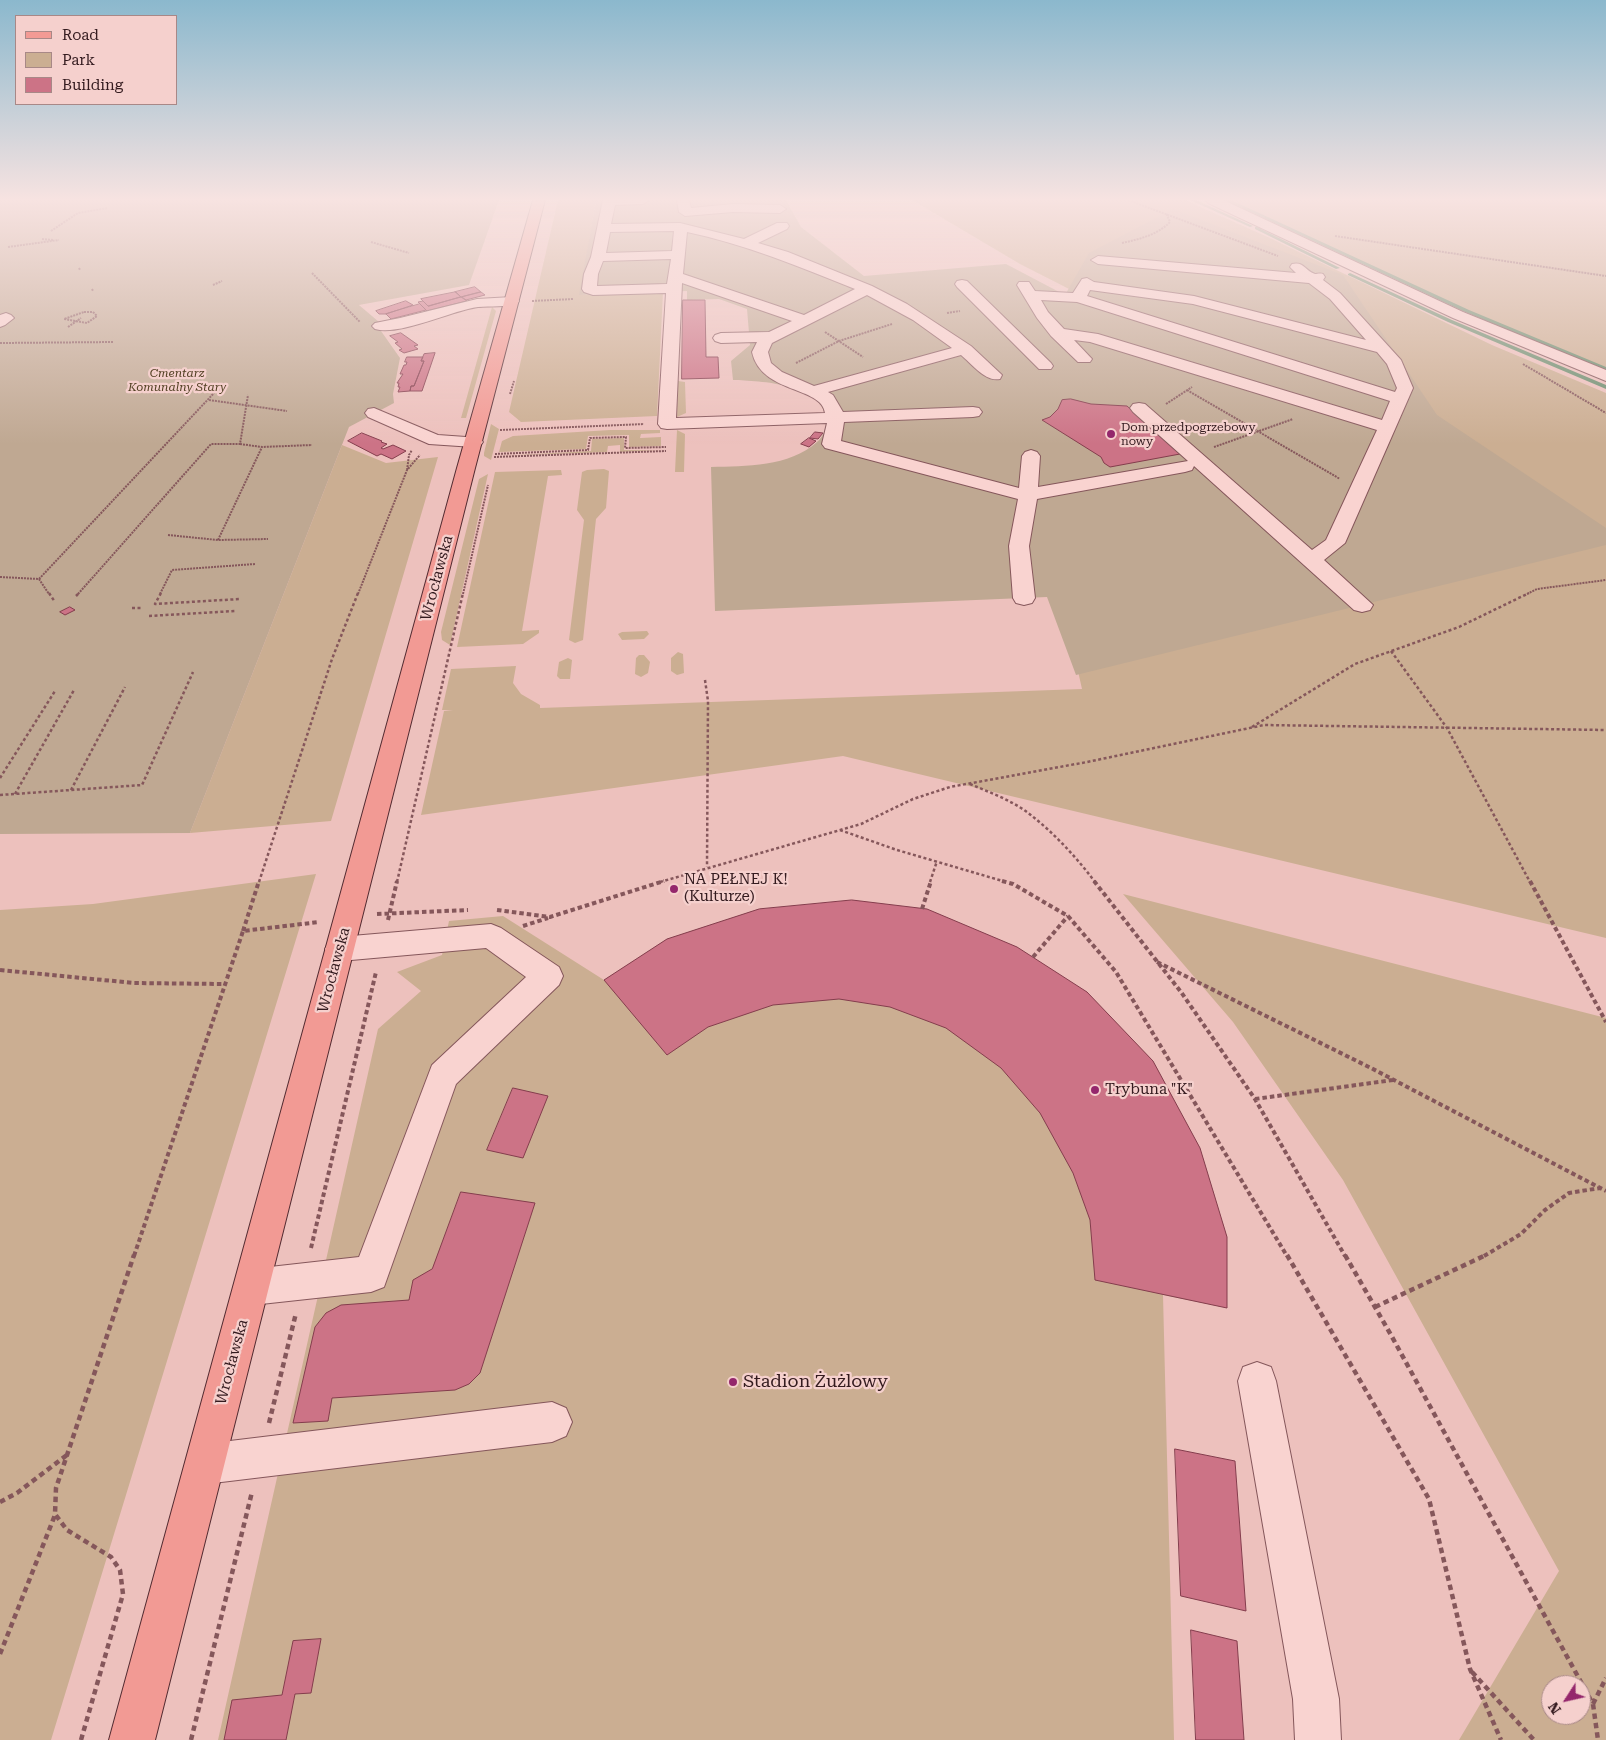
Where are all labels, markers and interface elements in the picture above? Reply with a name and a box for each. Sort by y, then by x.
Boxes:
legend [15,15,178,105]
text: Road [62,26,99,44]
text: Park [62,51,95,69]
text: Building [62,76,123,94]
park label: Cmentarz Komunalny Stary [128,366,226,394]
place label: Dom przedpogrzebowy nowy [1121,420,1256,448]
marker: Dom przedpogrzebowy nowy [1105,428,1117,440]
street label: Wrocławska [417,533,457,623]
place label: NA PEŁNEJ K! (Kulturze) [684,871,788,906]
marker: NA PEŁNEJ K! (Kulturze) [668,883,680,895]
street label: Wrocławska [314,925,354,1015]
place label: Trybuna "K" [1105,1081,1193,1099]
marker: Trybuna "K" [1089,1084,1101,1096]
street label: Wrocławska [212,1317,252,1407]
place label: Stadion Żużlowy [743,1371,888,1393]
marker: Stadion Żużlowy [727,1376,739,1388]
north arrow [1541,1675,1591,1725]
text: N [1545,1699,1564,1717]

